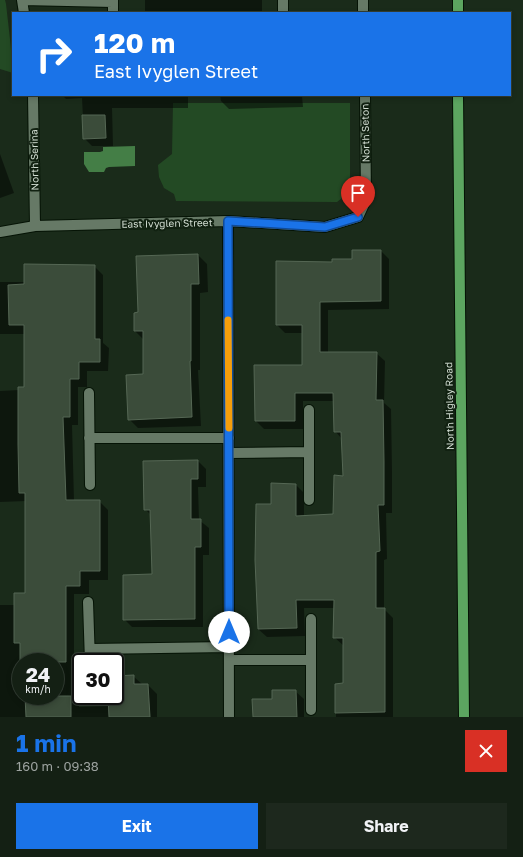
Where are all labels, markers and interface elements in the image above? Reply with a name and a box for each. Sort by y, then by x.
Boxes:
text: 120 m [94,26,175,59]
icon: right [28,28,80,80]
text: East Ivyglen Street [94,60,258,82]
street label: North Seton [358,104,372,162]
street label: North Serina [27,129,41,191]
pin [341,176,375,217]
icon: arrive [347,182,369,204]
street label: East Ivyglen Street [121,216,213,230]
street label: North Higley Road [442,362,456,450]
position arrow [208,611,250,653]
speed limit sign: 30 [72,653,124,705]
text: 24 [26,662,50,686]
text: km/h [25,683,51,695]
text: 1 min [16,728,76,757]
button: close [465,730,507,772]
text: 160 m · 09:38 [16,758,99,774]
button: Exit [16,803,258,849]
button: Share [266,803,507,849]

